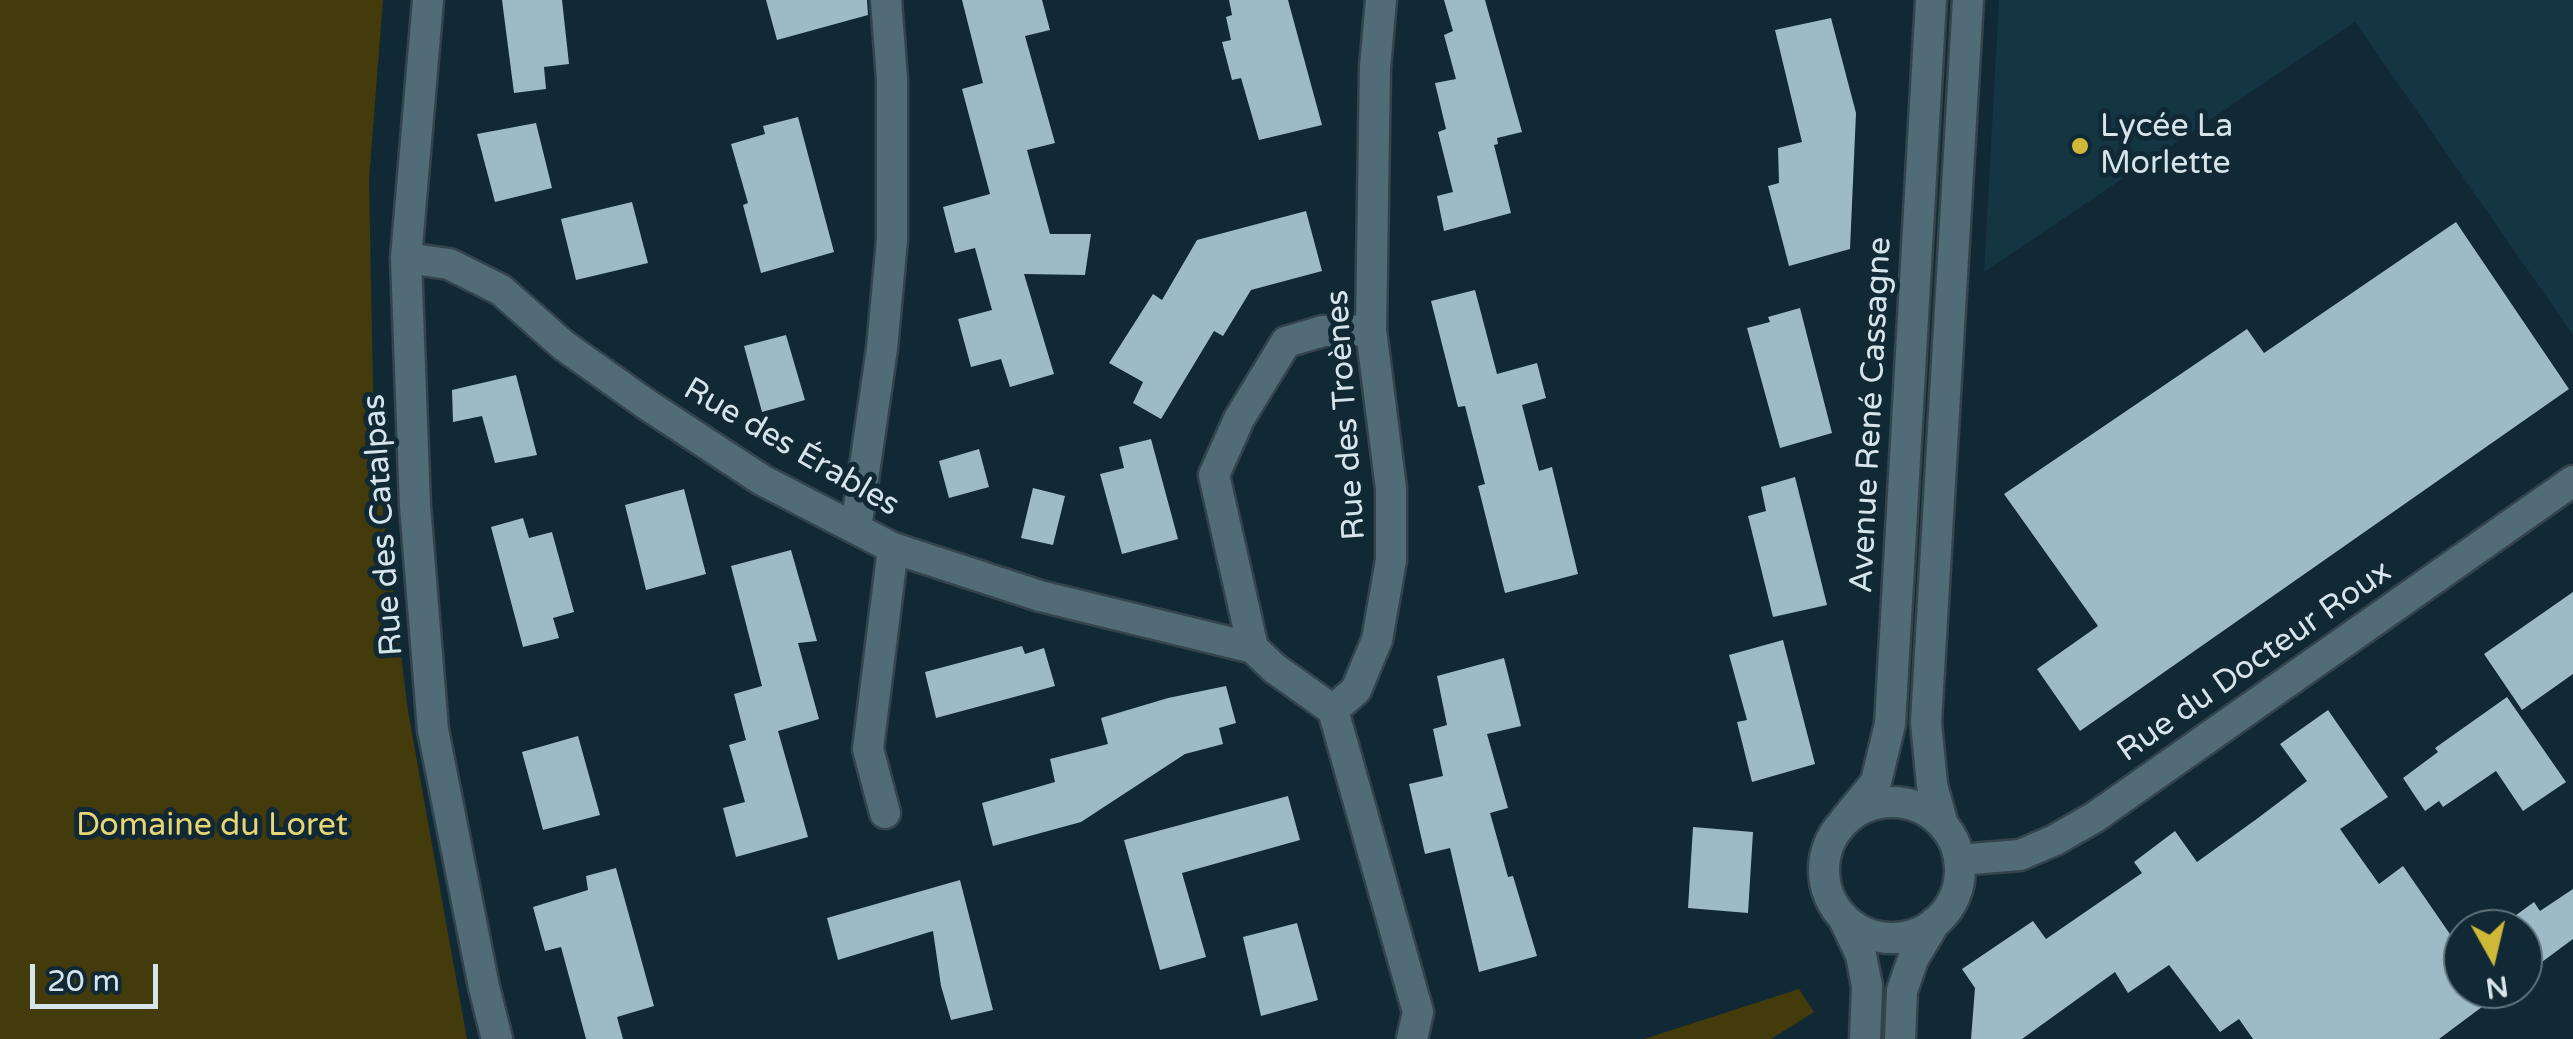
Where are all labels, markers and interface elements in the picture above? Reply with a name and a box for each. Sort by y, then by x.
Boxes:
place label: Lycée La Morlette [2100,109,2233,184]
marker: Lycée La Morlette [2069,135,2091,157]
street label: Avenue René Cassagne [1844,236,1900,594]
street label: Rue des Troènes [1319,289,1375,541]
street label: Rue des Érables [676,371,906,525]
street label: Rue des Catalpas [356,393,412,657]
street label: Rue du Docteur Roux [2111,553,2399,771]
park label: Domaine du Loret [76,808,348,846]
north arrow [2443,909,2543,1009]
scale bar [35,944,162,1006]
text: 20 m [47,963,120,1000]
text: N [2483,968,2510,1005]

